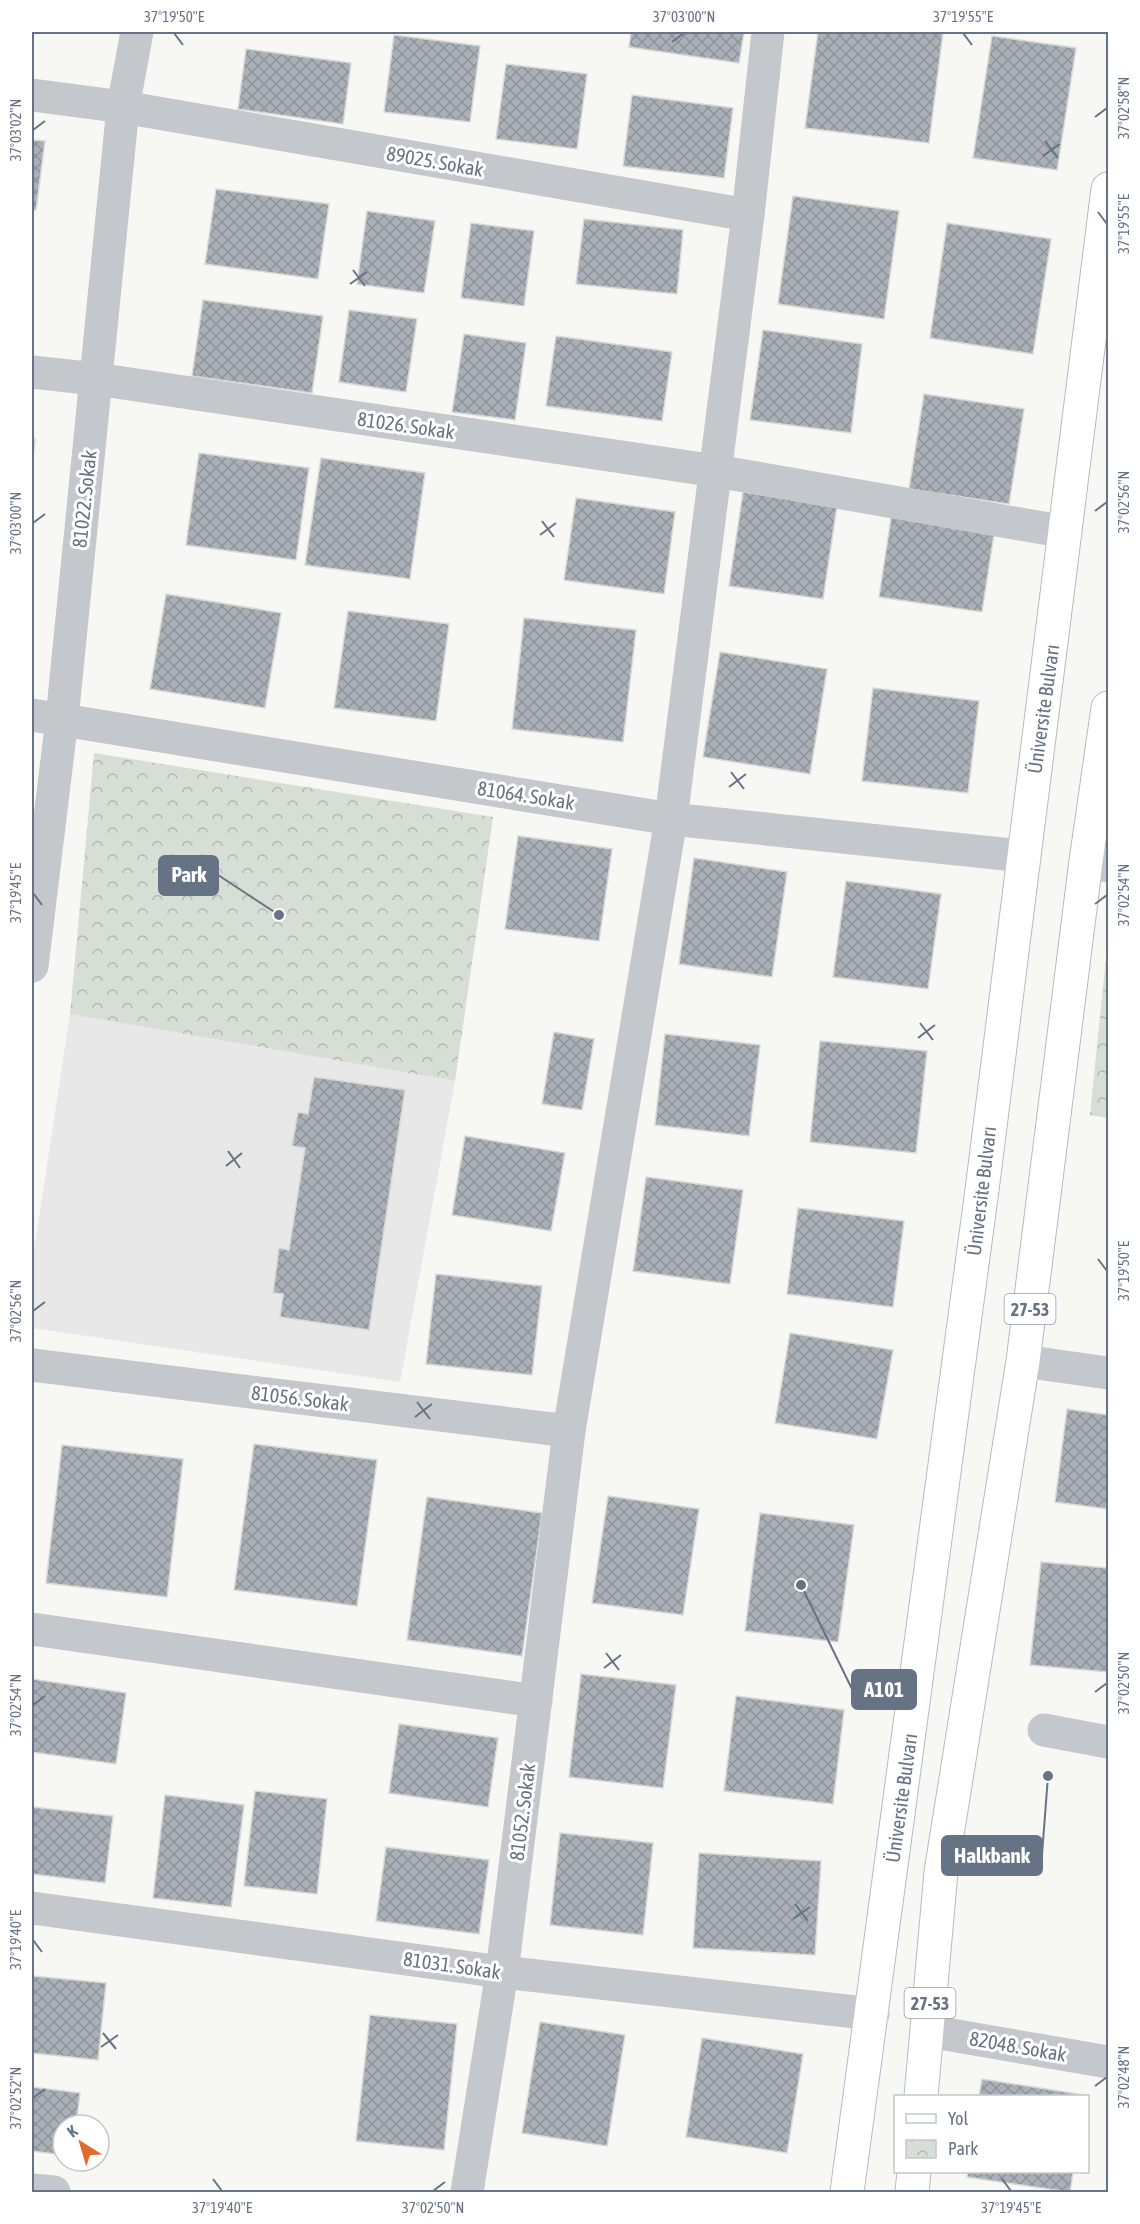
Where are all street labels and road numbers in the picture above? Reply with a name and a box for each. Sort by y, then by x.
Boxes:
street label: 89025. Sokak [385,141,485,181]
street label: 81026. Sokak [356,407,456,443]
street label: 81022. Sokak [67,449,101,549]
street label: Üniversite Bulvarı [1023,643,1063,775]
street label: 81064. Sokak [476,776,576,814]
street label: Üniversite Bulvarı [962,1125,1000,1257]
road number: 27-53 [1004,1294,1056,1324]
street label: 81056. Sokak [250,1381,350,1415]
street label: Üniversite Bulvarı [881,1732,921,1864]
street label: 81052. Sokak [505,1762,539,1862]
street label: 81031. Sokak [402,1947,502,1983]
road number: 27-53 [904,1988,956,2018]
street label: 82048. Sokak [968,2026,1068,2066]

